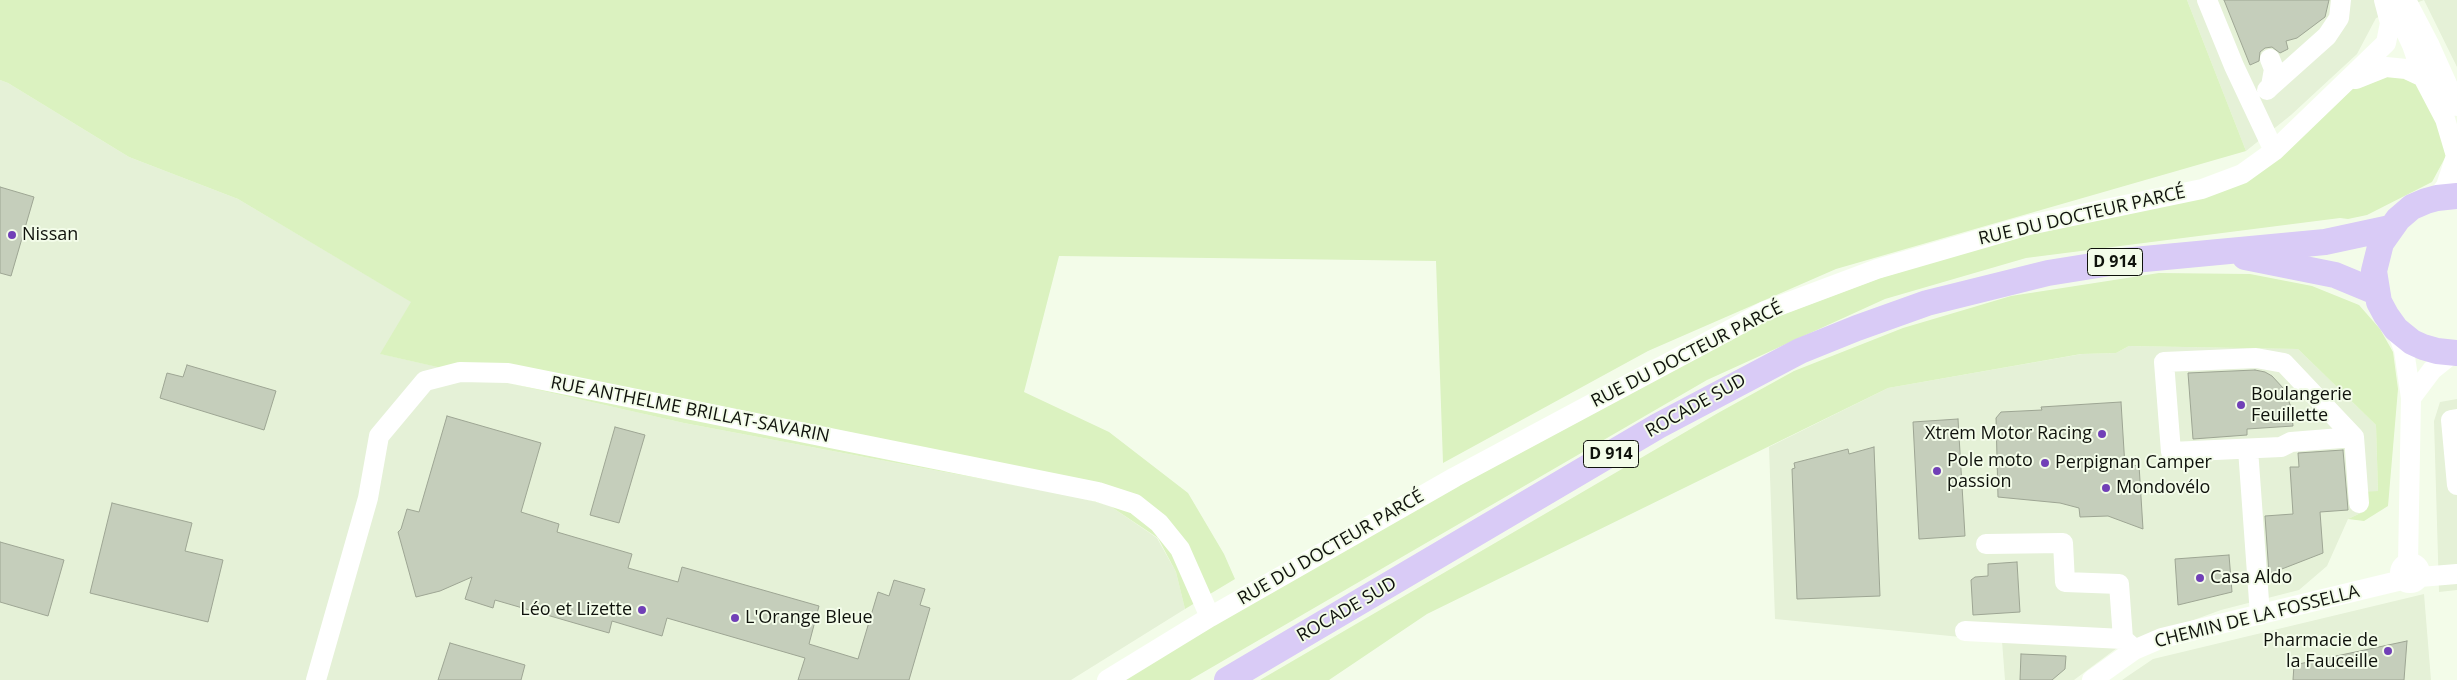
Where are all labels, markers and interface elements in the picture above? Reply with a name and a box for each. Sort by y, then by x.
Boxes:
street label: RUE DU DOCTEUR PARCÉ [1976,182,2188,250]
place label: Nissan [22,224,78,246]
marker: Nissan [6,229,18,241]
road number: D 914 [2088,248,2142,276]
street label: RUE DU DOCTEUR PARCÉ [1588,297,1786,413]
street label: ROCADE SUD [1642,369,1750,443]
street label: RUE ANTHELME BRILLAT-SAVARIN [549,372,831,448]
place label: Boulangerie Feuillette [2251,384,2352,426]
marker: Boulangerie Feuillette [2235,399,2247,411]
place label: Xtrem Motor Racing [1925,423,2092,445]
marker: Xtrem Motor Racing [2096,428,2108,440]
road number: D 914 [1584,440,1638,468]
place label: Pole moto passion [1947,450,2033,492]
place label: Perpignan Camper [2055,452,2212,474]
marker: Perpignan Camper [2039,457,2051,469]
marker: Pole moto passion [1931,465,1943,477]
place label: Mondovélo [2116,477,2210,499]
marker: Mondovélo [2100,482,2112,494]
street label: RUE DU DOCTEUR PARCÉ [1234,486,1428,610]
place label: Casa Aldo [2210,567,2292,589]
marker: Casa Aldo [2194,572,2206,584]
street label: ROCADE SUD [1293,573,1401,647]
street label: CHEMIN DE LA FOSSELLA [2152,581,2362,653]
place label: Léo et Lizette [520,599,632,621]
marker: Léo et Lizette [636,604,648,616]
place label: L'Orange Bleue [745,607,873,629]
marker: L'Orange Bleue [729,612,741,624]
place label: Pharmacie de la Fauceille [2263,630,2378,672]
marker: Pharmacie de la Fauceille [2382,645,2394,657]

